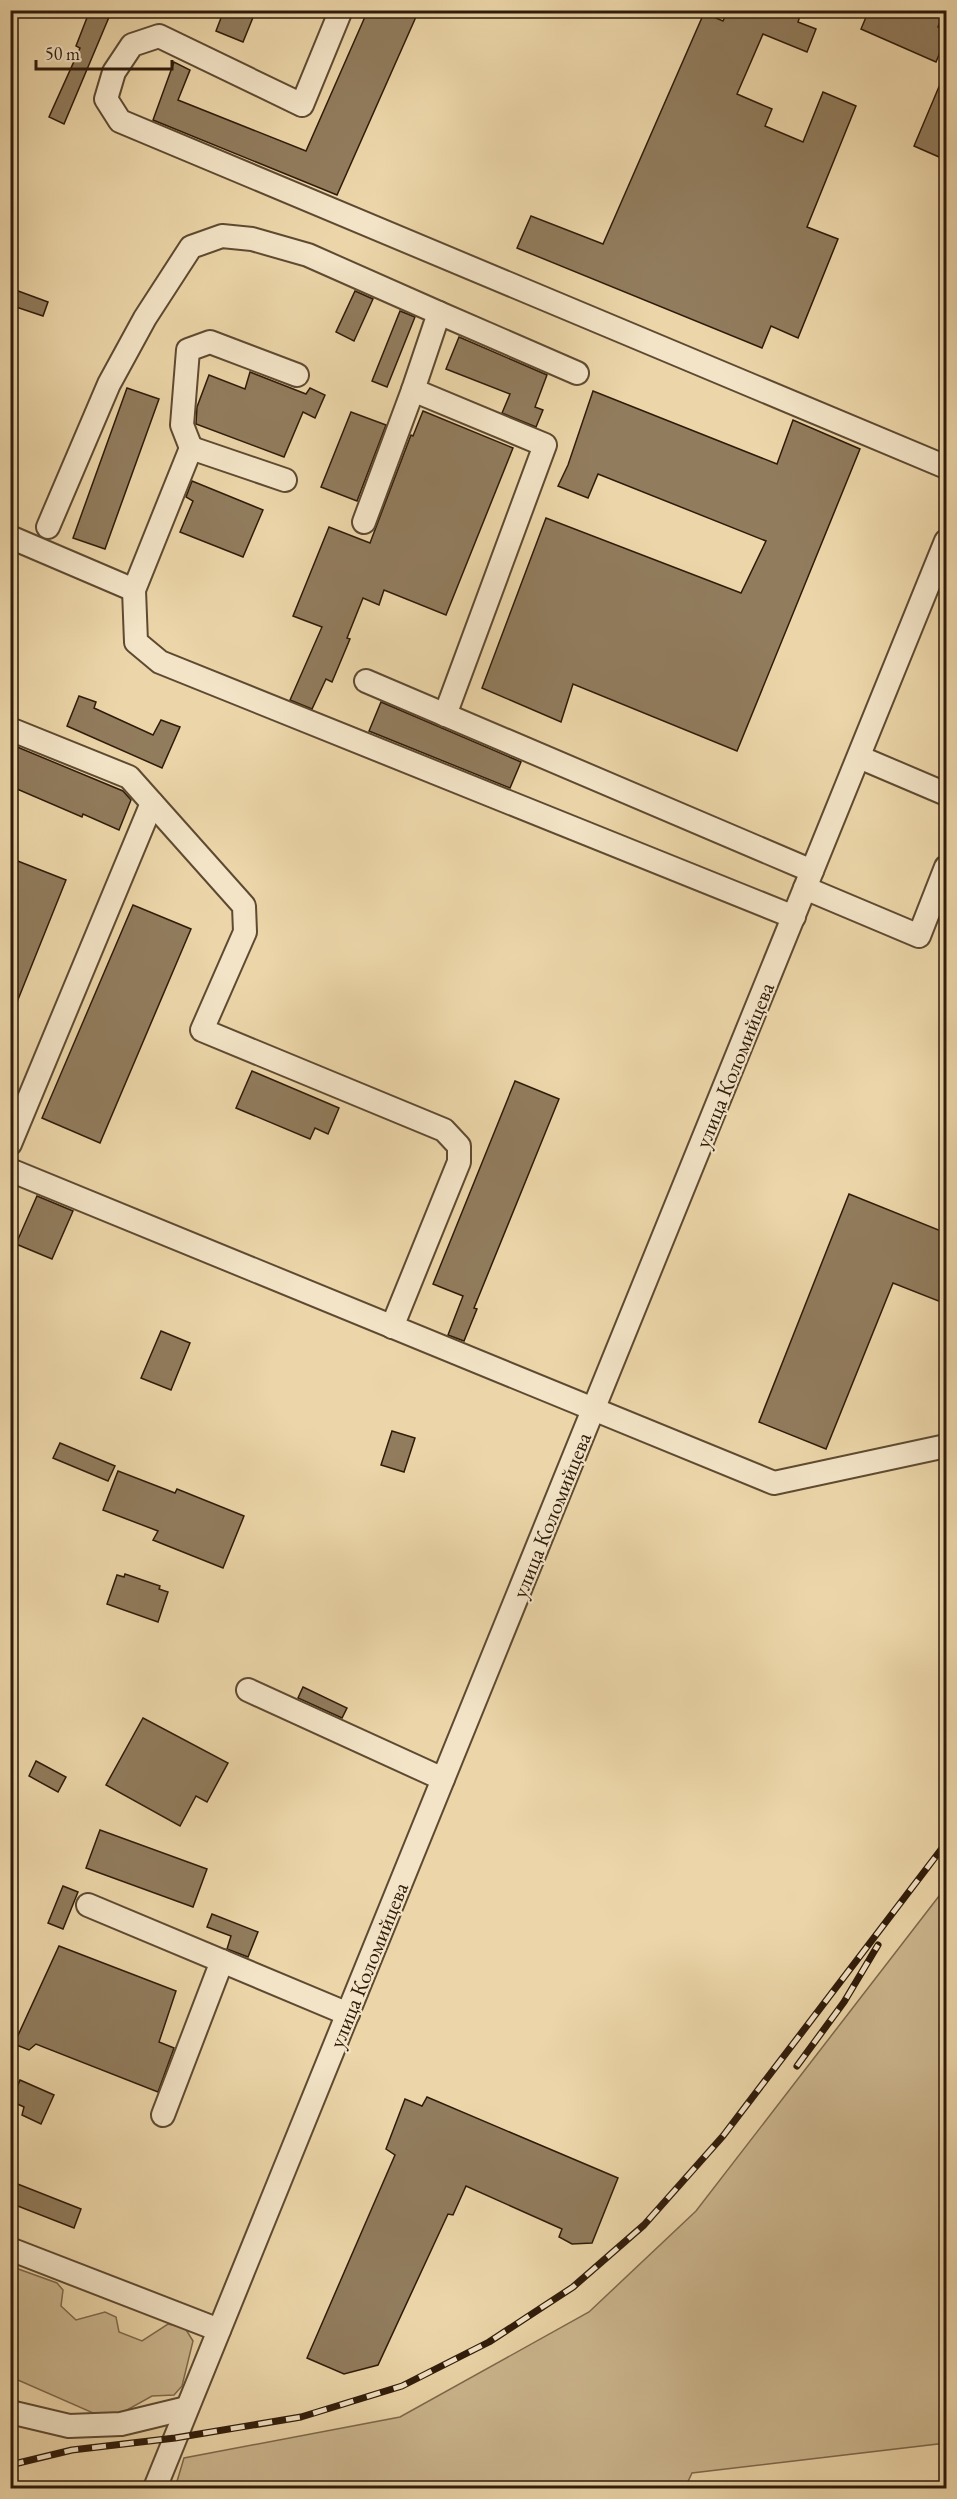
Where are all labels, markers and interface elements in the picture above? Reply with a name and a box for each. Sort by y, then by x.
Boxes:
scale bar [36,33,172,71]
text: 50 m [45,42,80,65]
street label: улица Коломийцева [688,978,781,1152]
street label: улица Коломийцева [505,1428,598,1602]
street label: улица Коломийцева [322,1878,415,2052]

